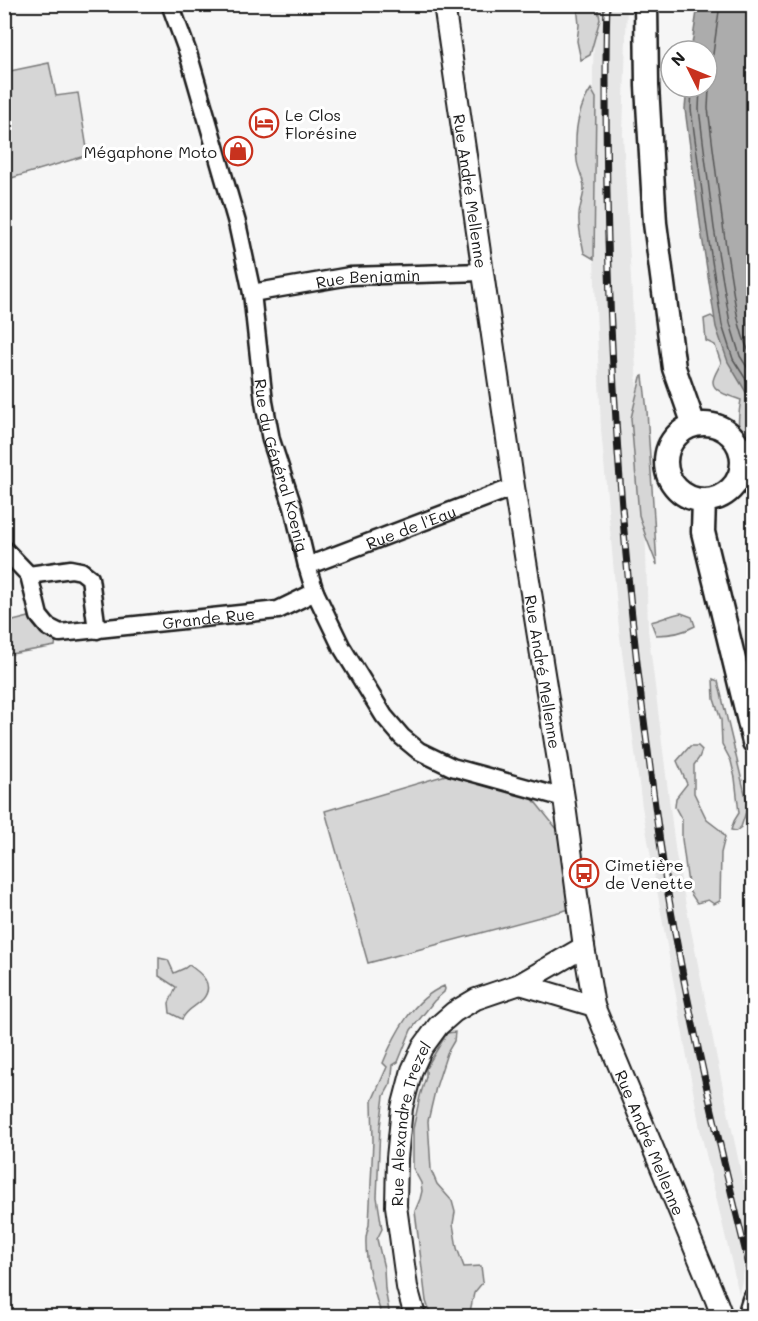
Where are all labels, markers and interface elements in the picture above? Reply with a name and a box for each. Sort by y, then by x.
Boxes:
north arrow [659,39,719,99]
text: N [666,47,689,70]
place label: Le Clos Florésine [285,104,357,143]
hotel icon: Le Clos Florésine [248,107,280,139]
street label: Rue André Mellenne [450,113,493,270]
shop icon: Mégaphone Moto [222,135,254,167]
place label: Mégaphone Moto [84,141,217,162]
street label: Rue Benjamin [314,263,420,292]
street label: Rue du Général Koenig [251,378,314,554]
street label: Rue de l'Eau [363,500,459,553]
street label: Rue André Mellenne [521,593,566,750]
street label: Grande Rue [161,602,256,633]
place label: Cimetière de Venette [605,854,693,893]
bus stop icon: Cimetière de Venette [568,857,600,889]
street label: Rue Alexandre Trezel [385,1036,435,1207]
street label: Rue André Mellenne [611,1067,690,1218]

